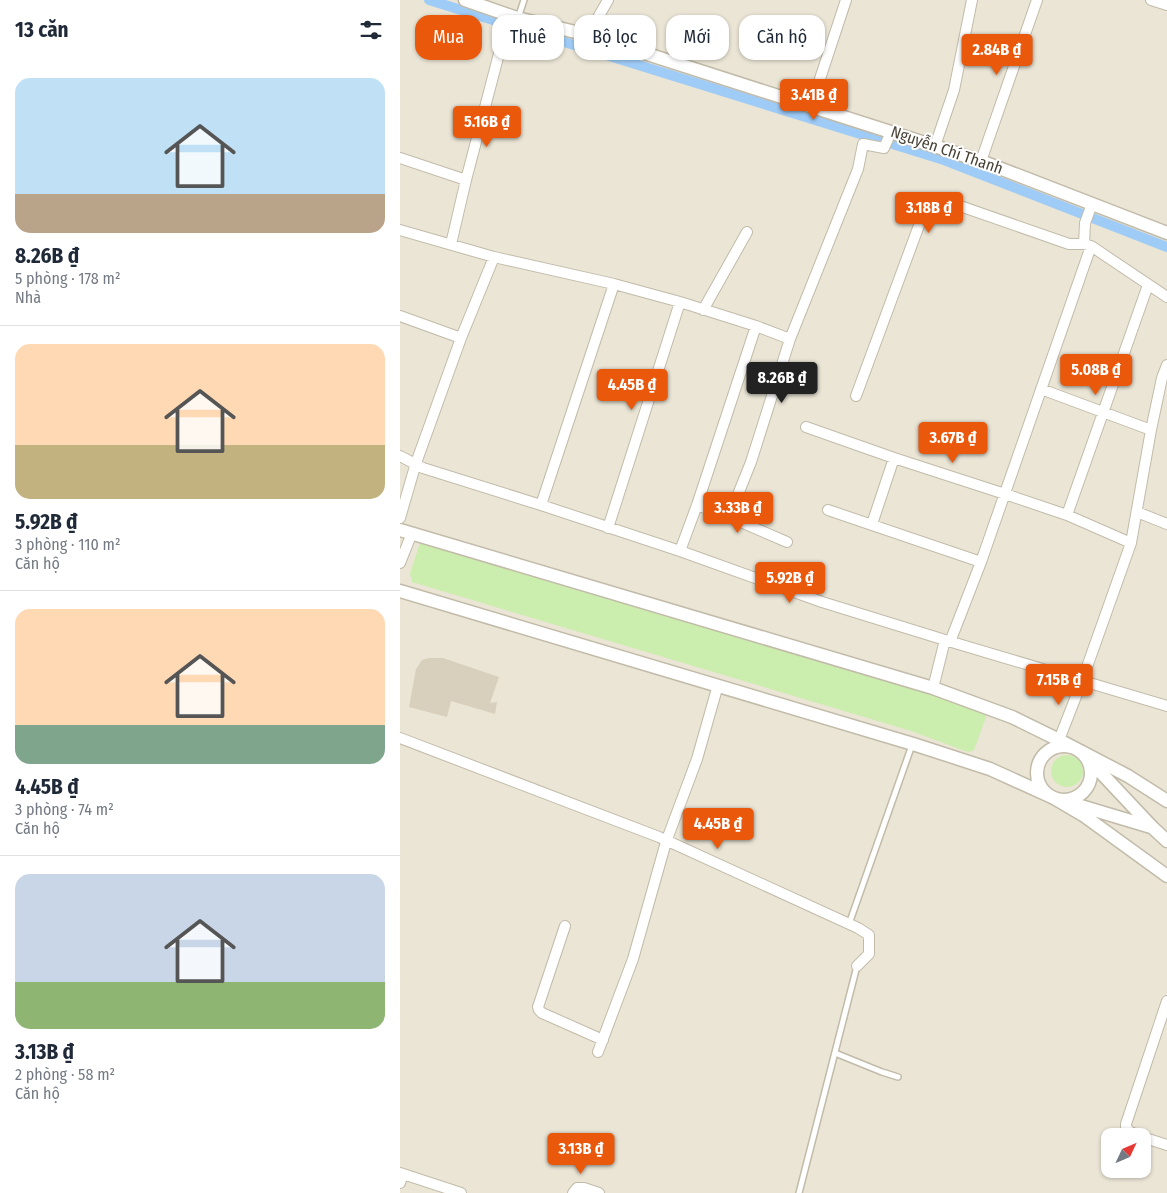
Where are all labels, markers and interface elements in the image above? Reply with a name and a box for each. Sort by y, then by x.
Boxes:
chip: Mua [415,15,482,60]
chip: Thuê [492,15,564,60]
chip: Bộ lọc [574,15,656,60]
chip: Mới [666,15,729,60]
chip: Căn hộ [739,15,825,60]
icon: filters [357,16,385,44]
text: 13 căn [15,17,69,43]
pin: 2.84B ₫ [951,34,1043,76]
text: 2.84B ₫ [973,40,1021,59]
pin: 3.41B ₫ [768,78,860,121]
text: 3.41B ₫ [791,85,837,104]
pin: 5.16B ₫ [441,106,533,148]
icon: home [155,111,245,201]
text: 5.16B ₫ [464,112,510,131]
street label: Nguyễn Chí Thanh [888,122,1006,178]
pin: 3.18B ₫ [883,192,975,234]
text: 3.18B ₫ [906,198,952,217]
text: 8.26B ₫ [15,243,79,269]
text: 5 phòng · 178 m² [15,269,121,288]
text: Nhà [15,288,41,307]
pin: 5.08B ₫ [1050,354,1142,396]
text: 5.08B ₫ [1071,360,1121,379]
pin: 8.26B ₫ [736,362,828,404]
pin: 4.45B ₫ [586,368,678,411]
text: 8.26B ₫ [758,368,806,387]
text: 4.45B ₫ [608,375,656,394]
icon: home [155,376,245,466]
pin: 3.67B ₫ [907,422,999,464]
text: 3.67B ₫ [929,428,977,447]
pin: 3.33B ₫ [692,492,784,534]
text: 3.33B ₫ [714,498,762,517]
text: 5.92B ₫ [15,509,78,535]
text: 3 phòng · 110 m² [15,535,121,554]
text: Căn hộ [15,554,60,573]
pin: 5.92B ₫ [744,562,836,604]
text: 5.92B ₫ [766,568,814,587]
icon: home [155,641,245,731]
pin: 7.15B ₫ [1013,664,1105,706]
text: 7.15B ₫ [1037,670,1081,689]
text: 4.45B ₫ [15,774,79,800]
text: 3 phòng · 74 m² [15,800,114,819]
pin: 4.45B ₫ [672,808,764,850]
text: 4.45B ₫ [694,814,742,833]
text: Căn hộ [15,819,60,838]
icon: home [155,906,245,996]
text: 3.13B ₫ [15,1039,74,1065]
text: 2 phòng · 58 m² [15,1065,115,1084]
text: Căn hộ [15,1084,60,1103]
north arrow [1101,1128,1151,1178]
map controls [1101,1128,1151,1178]
pin: 3.13B ₫ [535,1132,627,1175]
text: 3.13B ₫ [558,1139,604,1158]

